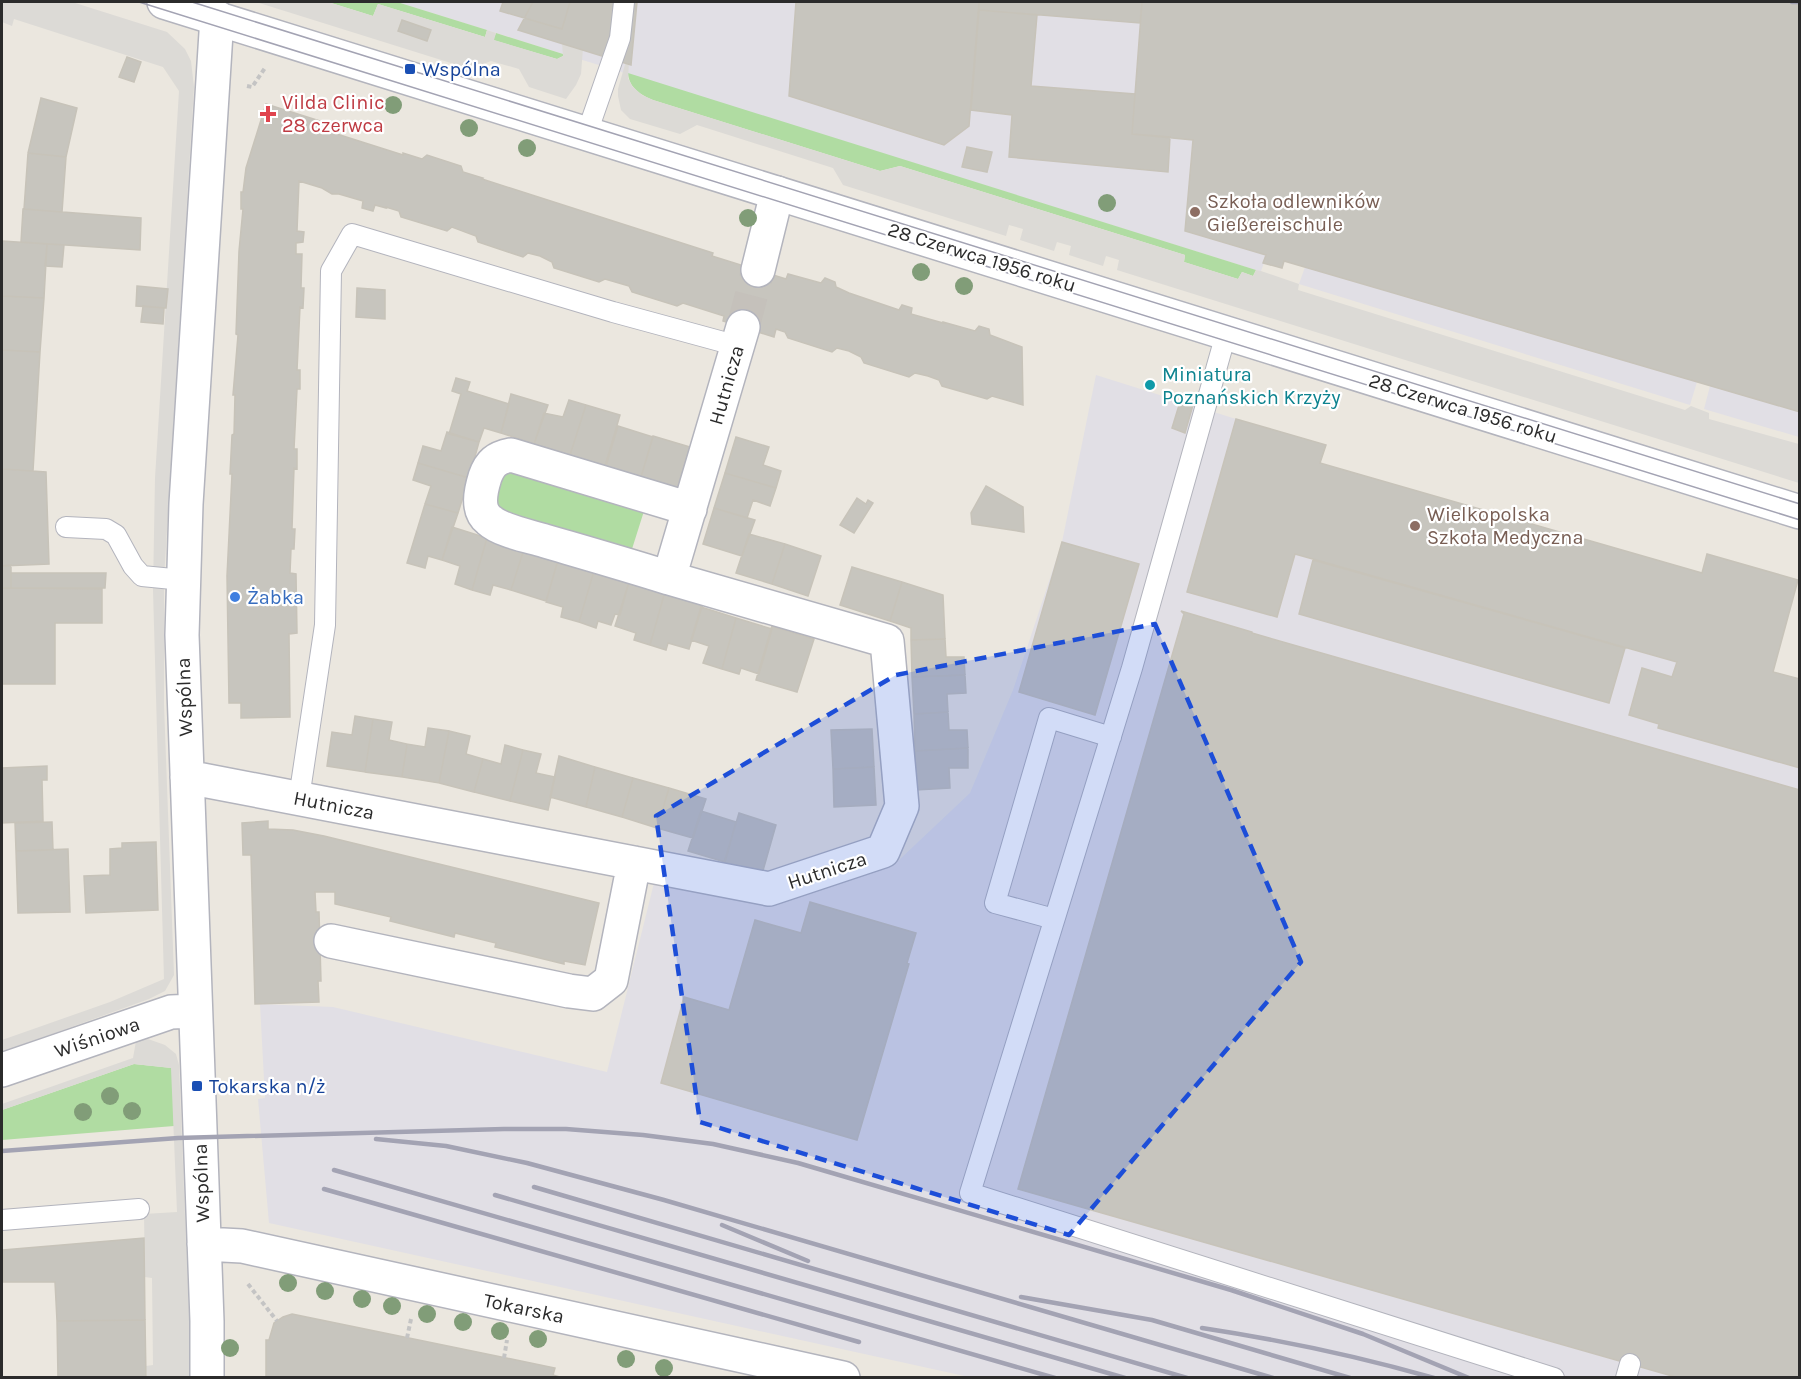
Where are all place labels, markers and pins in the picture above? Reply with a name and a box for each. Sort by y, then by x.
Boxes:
place label: Wspólna [422,58,501,81]
marker: Wspólna [403,62,417,76]
place label: Vilda Clinic 28 czerwca [282,91,385,137]
marker: Vilda Clinic 28 czerwca [259,105,277,123]
place label: Szkoła odlewników Gießereischule [1207,190,1381,236]
marker: Szkoła odlewników Gießereischule [1188,205,1202,219]
place label: Miniatura Poznańskich Krzyży [1162,363,1341,409]
marker: Miniatura Poznańskich Krzyży [1143,378,1157,392]
place label: Wielkopolska Szkoła Medyczna [1427,503,1583,549]
marker: Wielkopolska Szkoła Medyczna [1408,519,1422,533]
place label: Żabka [247,586,304,609]
marker: Żabka [228,590,242,604]
place label: Tokarska n/ż [209,1075,326,1098]
marker: Tokarska n/ż [190,1079,204,1093]

